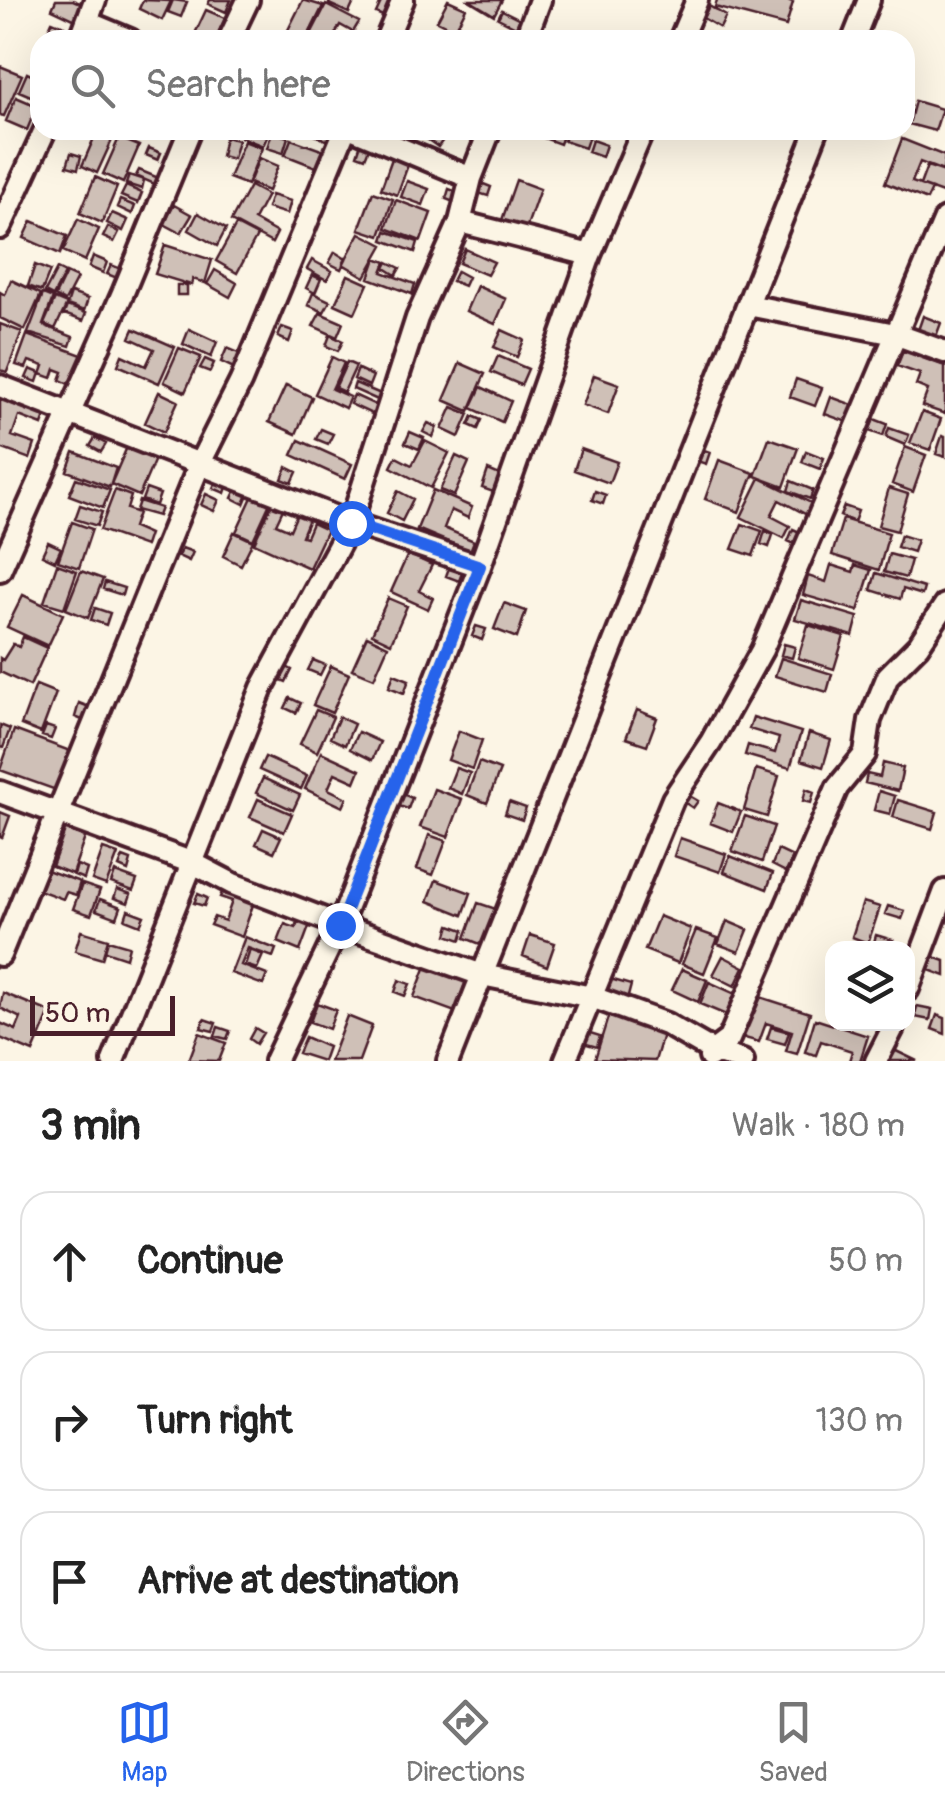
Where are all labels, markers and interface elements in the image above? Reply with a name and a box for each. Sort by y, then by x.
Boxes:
search box [30,30,915,140]
icon: search [65,58,120,113]
text: Search here [145,61,331,109]
route start [329,501,375,547]
route end [318,903,364,949]
map controls [825,941,915,1031]
button: layers [825,941,915,1031]
scale bar [30,991,175,1036]
text: 50 m [45,996,110,1031]
text: 3 min [40,1100,141,1152]
text: Walk · 180 m [732,1106,905,1146]
icon: ahead [42,1234,97,1289]
text: Continue [137,1237,283,1285]
text: 50 m [828,1241,903,1281]
icon: right [42,1394,97,1449]
text: Turn right [137,1397,292,1445]
text: 130 m [815,1401,903,1441]
icon: arrive [42,1554,97,1609]
text: Arrive at destination [137,1557,459,1605]
tab: Map [117,1695,172,1790]
tab: Directions [406,1695,525,1790]
tab: Saved [759,1695,828,1790]

